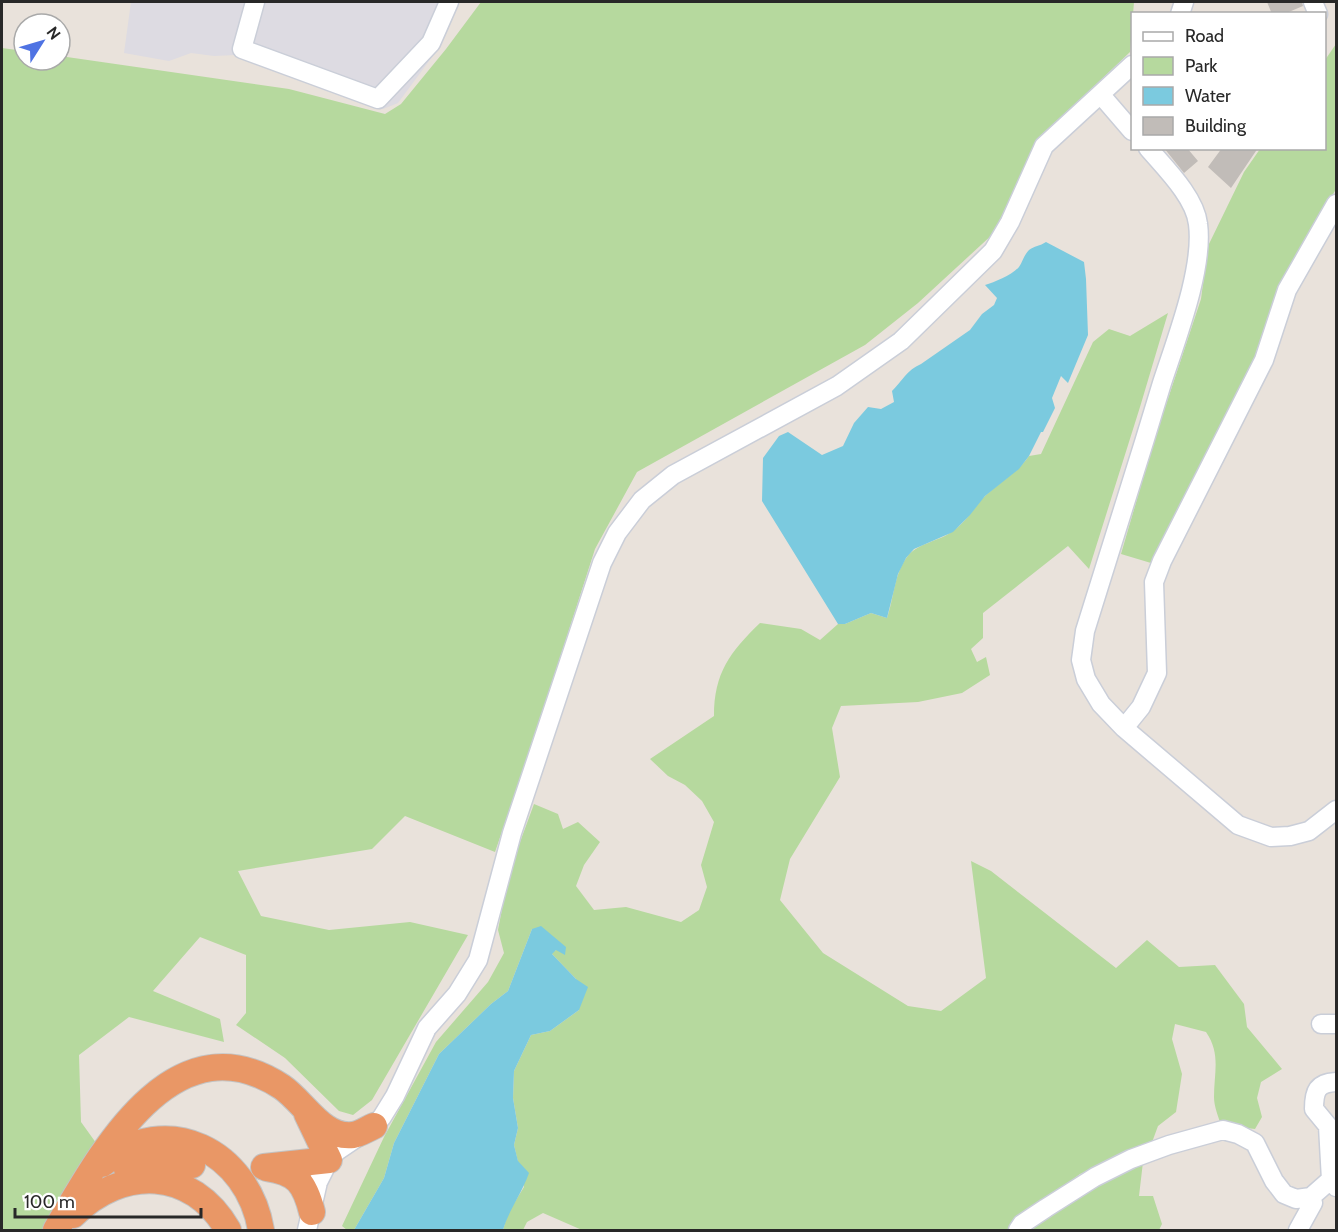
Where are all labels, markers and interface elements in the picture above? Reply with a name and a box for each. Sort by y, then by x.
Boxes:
north arrow [12,12,72,72]
legend [1131,12,1326,150]
text: N [43,23,65,44]
text: Road [1185,25,1224,47]
text: Park [1185,55,1218,77]
text: Water [1185,85,1231,107]
text: Building [1185,115,1247,137]
scale bar [15,1181,201,1219]
text: 100 m [24,1191,75,1213]

